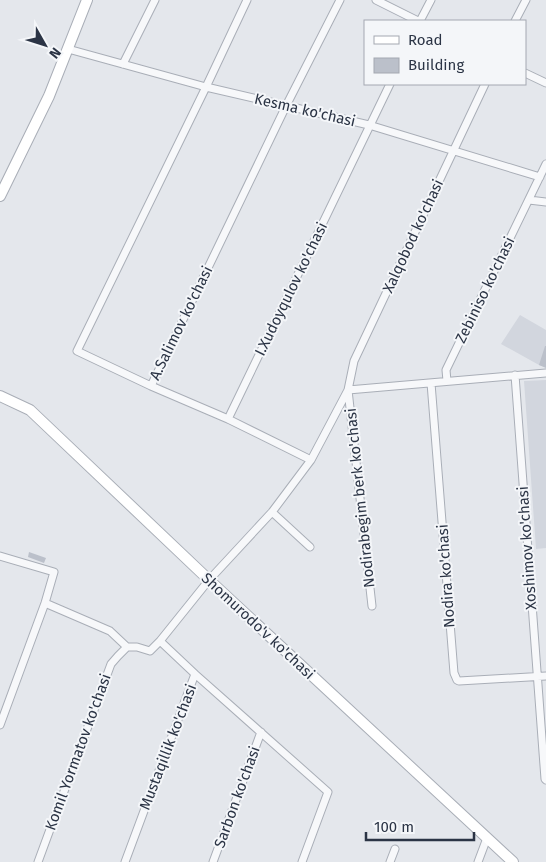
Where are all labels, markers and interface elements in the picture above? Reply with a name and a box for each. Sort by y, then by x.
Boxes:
north arrow [20,20,70,70]
legend [364,20,526,85]
text: Road [408,31,443,49]
text: N [45,44,64,62]
text: Building [408,56,464,74]
street label: Kesma ko'chasi [253,90,357,130]
street label: Xalqobod ko'chasi [379,176,447,296]
street label: I.Xudoyqulov ko'chasi [251,219,331,359]
street label: Zebiniso ko'chasi [451,234,519,346]
street label: A.Salimov ko'chasi [146,263,216,383]
street label: Nodirabegim berk ko'chasi [342,407,378,589]
street label: Xoshimov ko'chasi [514,485,540,611]
street label: Nodira ko'chasi [433,523,459,629]
street label: Shomurodo'v ko'chasi [198,569,318,683]
street label: Komil Yormatov ko'chasi [41,671,115,833]
street label: Mustaqillik ko'chasi [136,682,200,812]
street label: Sarbon ko'chasi [210,744,264,850]
scale bar [366,810,474,842]
text: 100 m [374,818,414,836]

